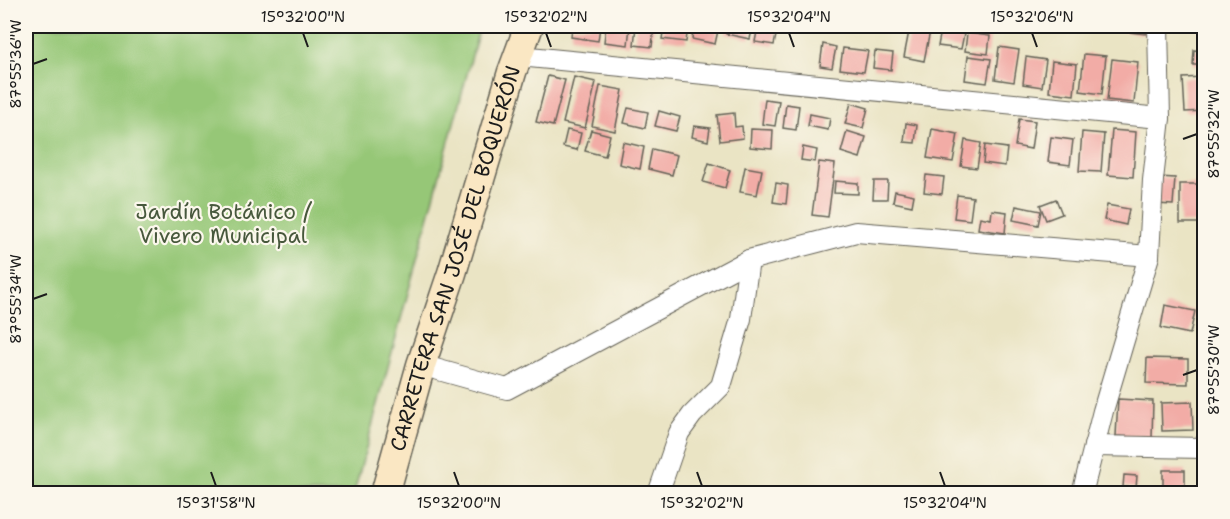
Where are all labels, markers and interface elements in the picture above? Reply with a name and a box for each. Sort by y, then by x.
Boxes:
text: 15°32'00"N [261,7,345,27]
text: 15°32'02"N [504,7,588,27]
text: 15°32'04"N [747,7,831,27]
text: 15°32'06"N [990,7,1074,27]
text: 87°55'36"W [6,19,26,109]
street label: CARRETERA SAN JOSÉ DEL BOQUERÓN [384,62,527,454]
text: 87°55'32"W [1204,89,1224,179]
park label: Jardín Botánico / Vivero Municipal [135,198,312,250]
text: 87°55'34"W [6,254,26,344]
text: 87°55'30"W [1204,325,1224,415]
text: 15°31'58"N [176,493,256,513]
text: 15°32'00"N [417,493,501,513]
text: 15°32'02"N [660,493,744,513]
text: 15°32'04"N [903,493,987,513]

